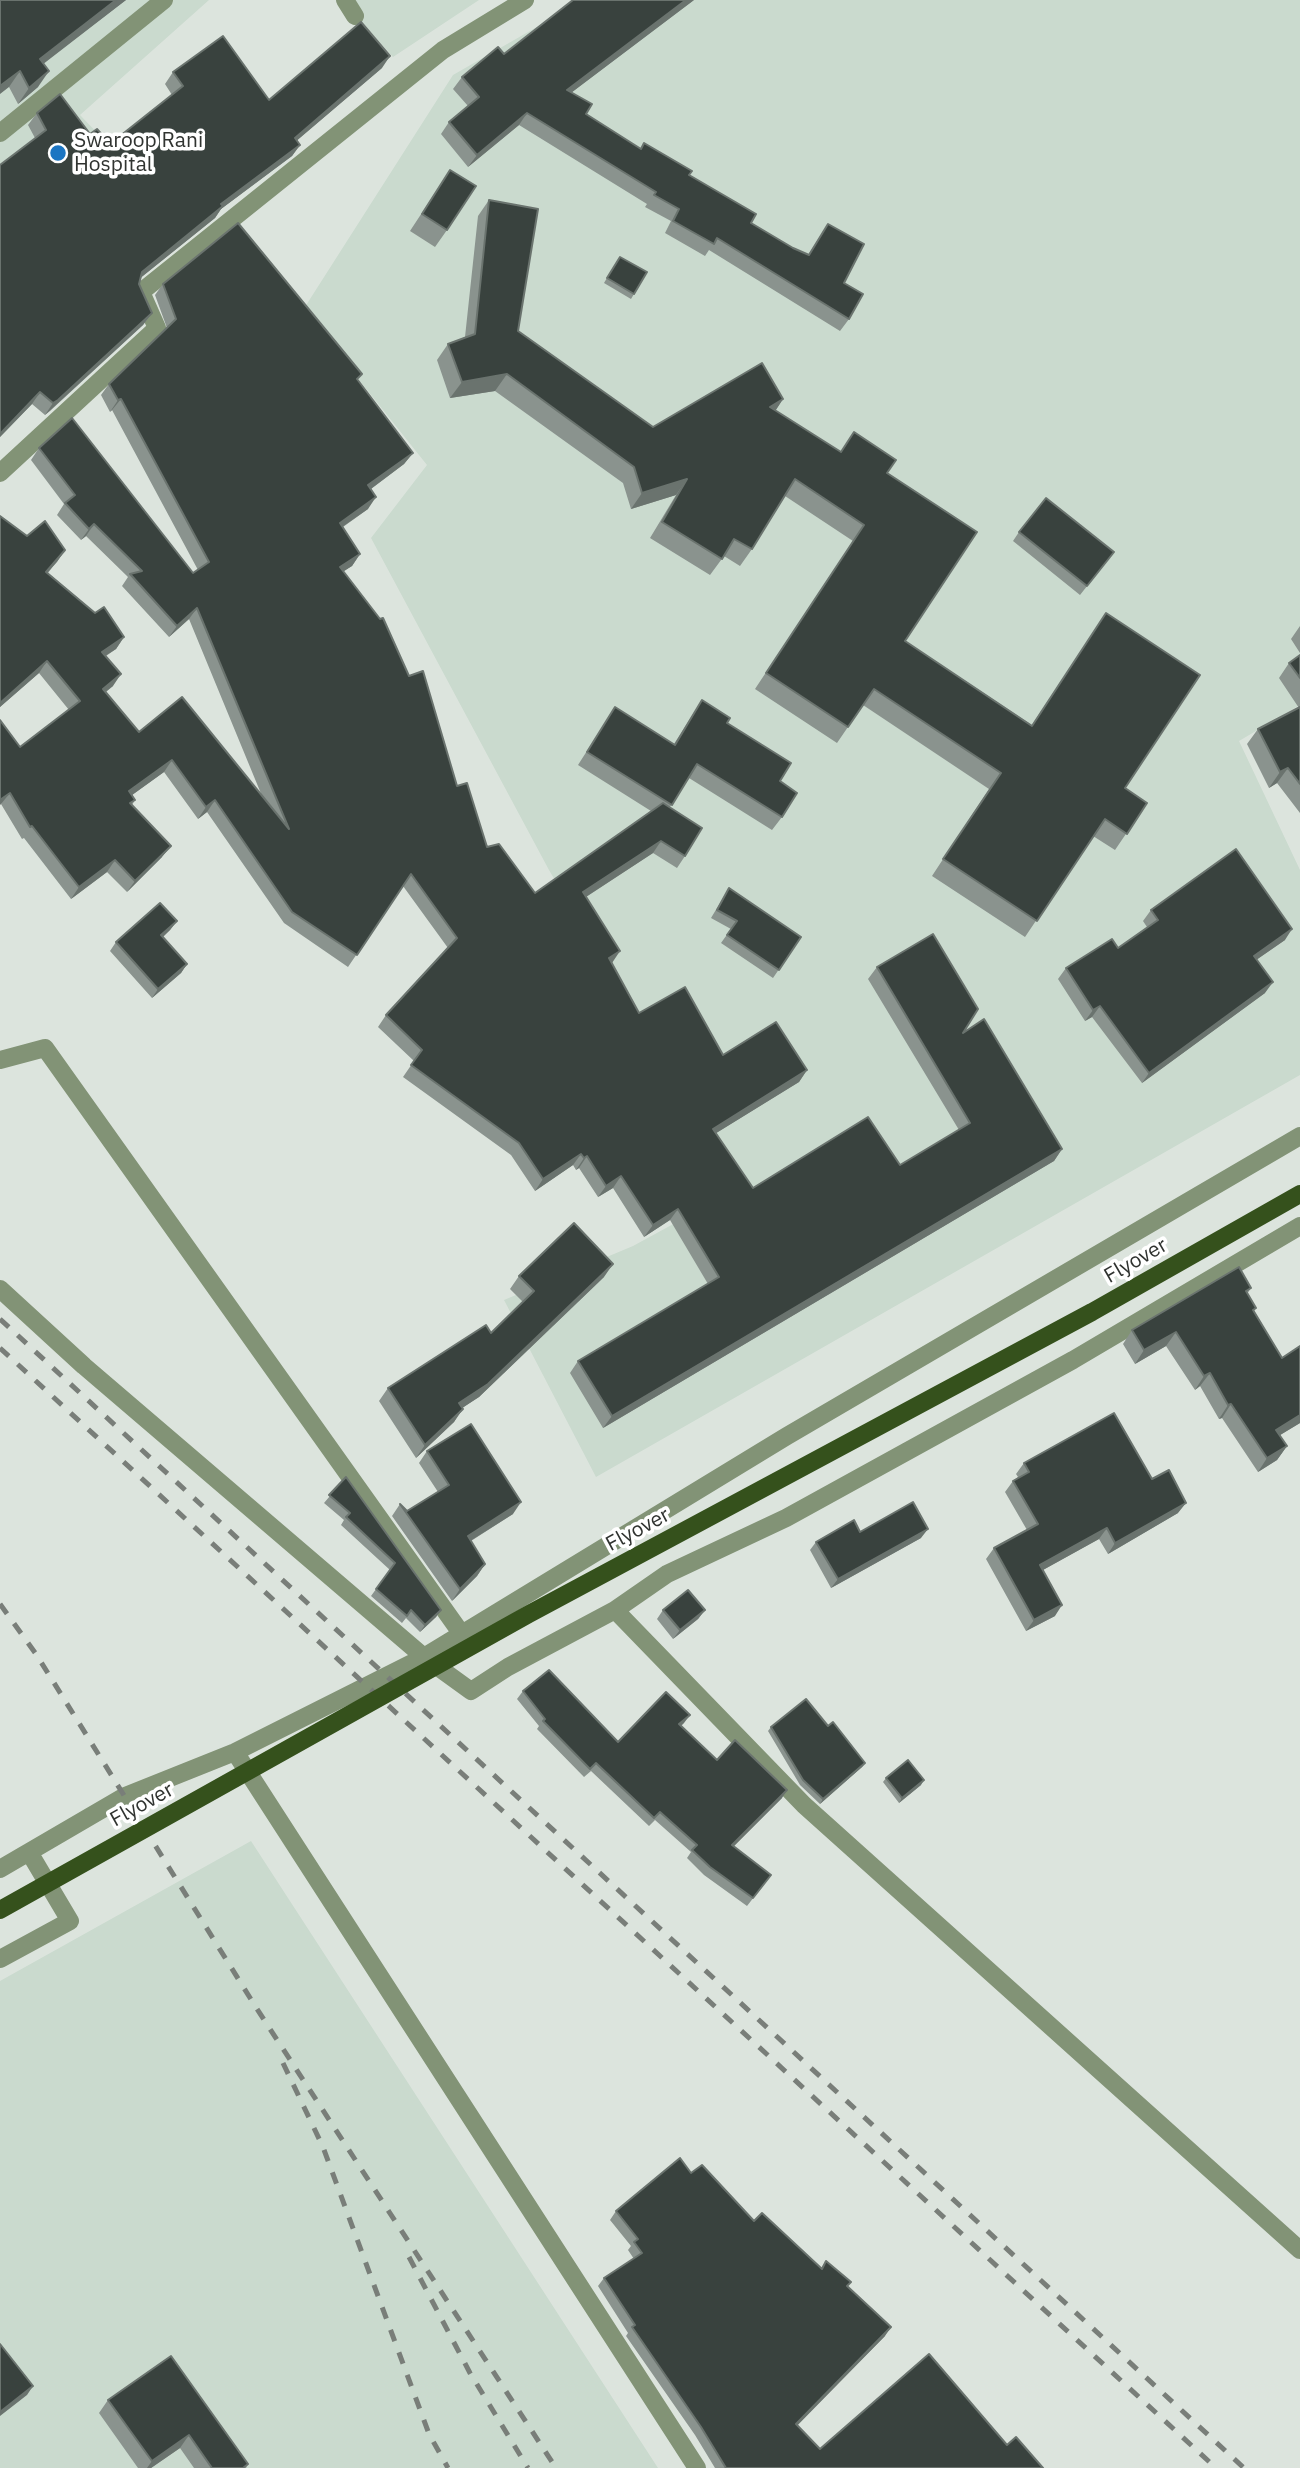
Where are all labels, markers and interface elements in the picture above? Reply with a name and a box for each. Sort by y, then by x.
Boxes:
place label: Swaroop Rani Hospital [74,128,203,178]
marker: Swaroop Rani Hospital [48,143,68,163]
street label: Flyover [1100,1233,1172,1289]
street label: Flyover [602,1503,674,1557]
street label: Flyover [106,1777,178,1833]

